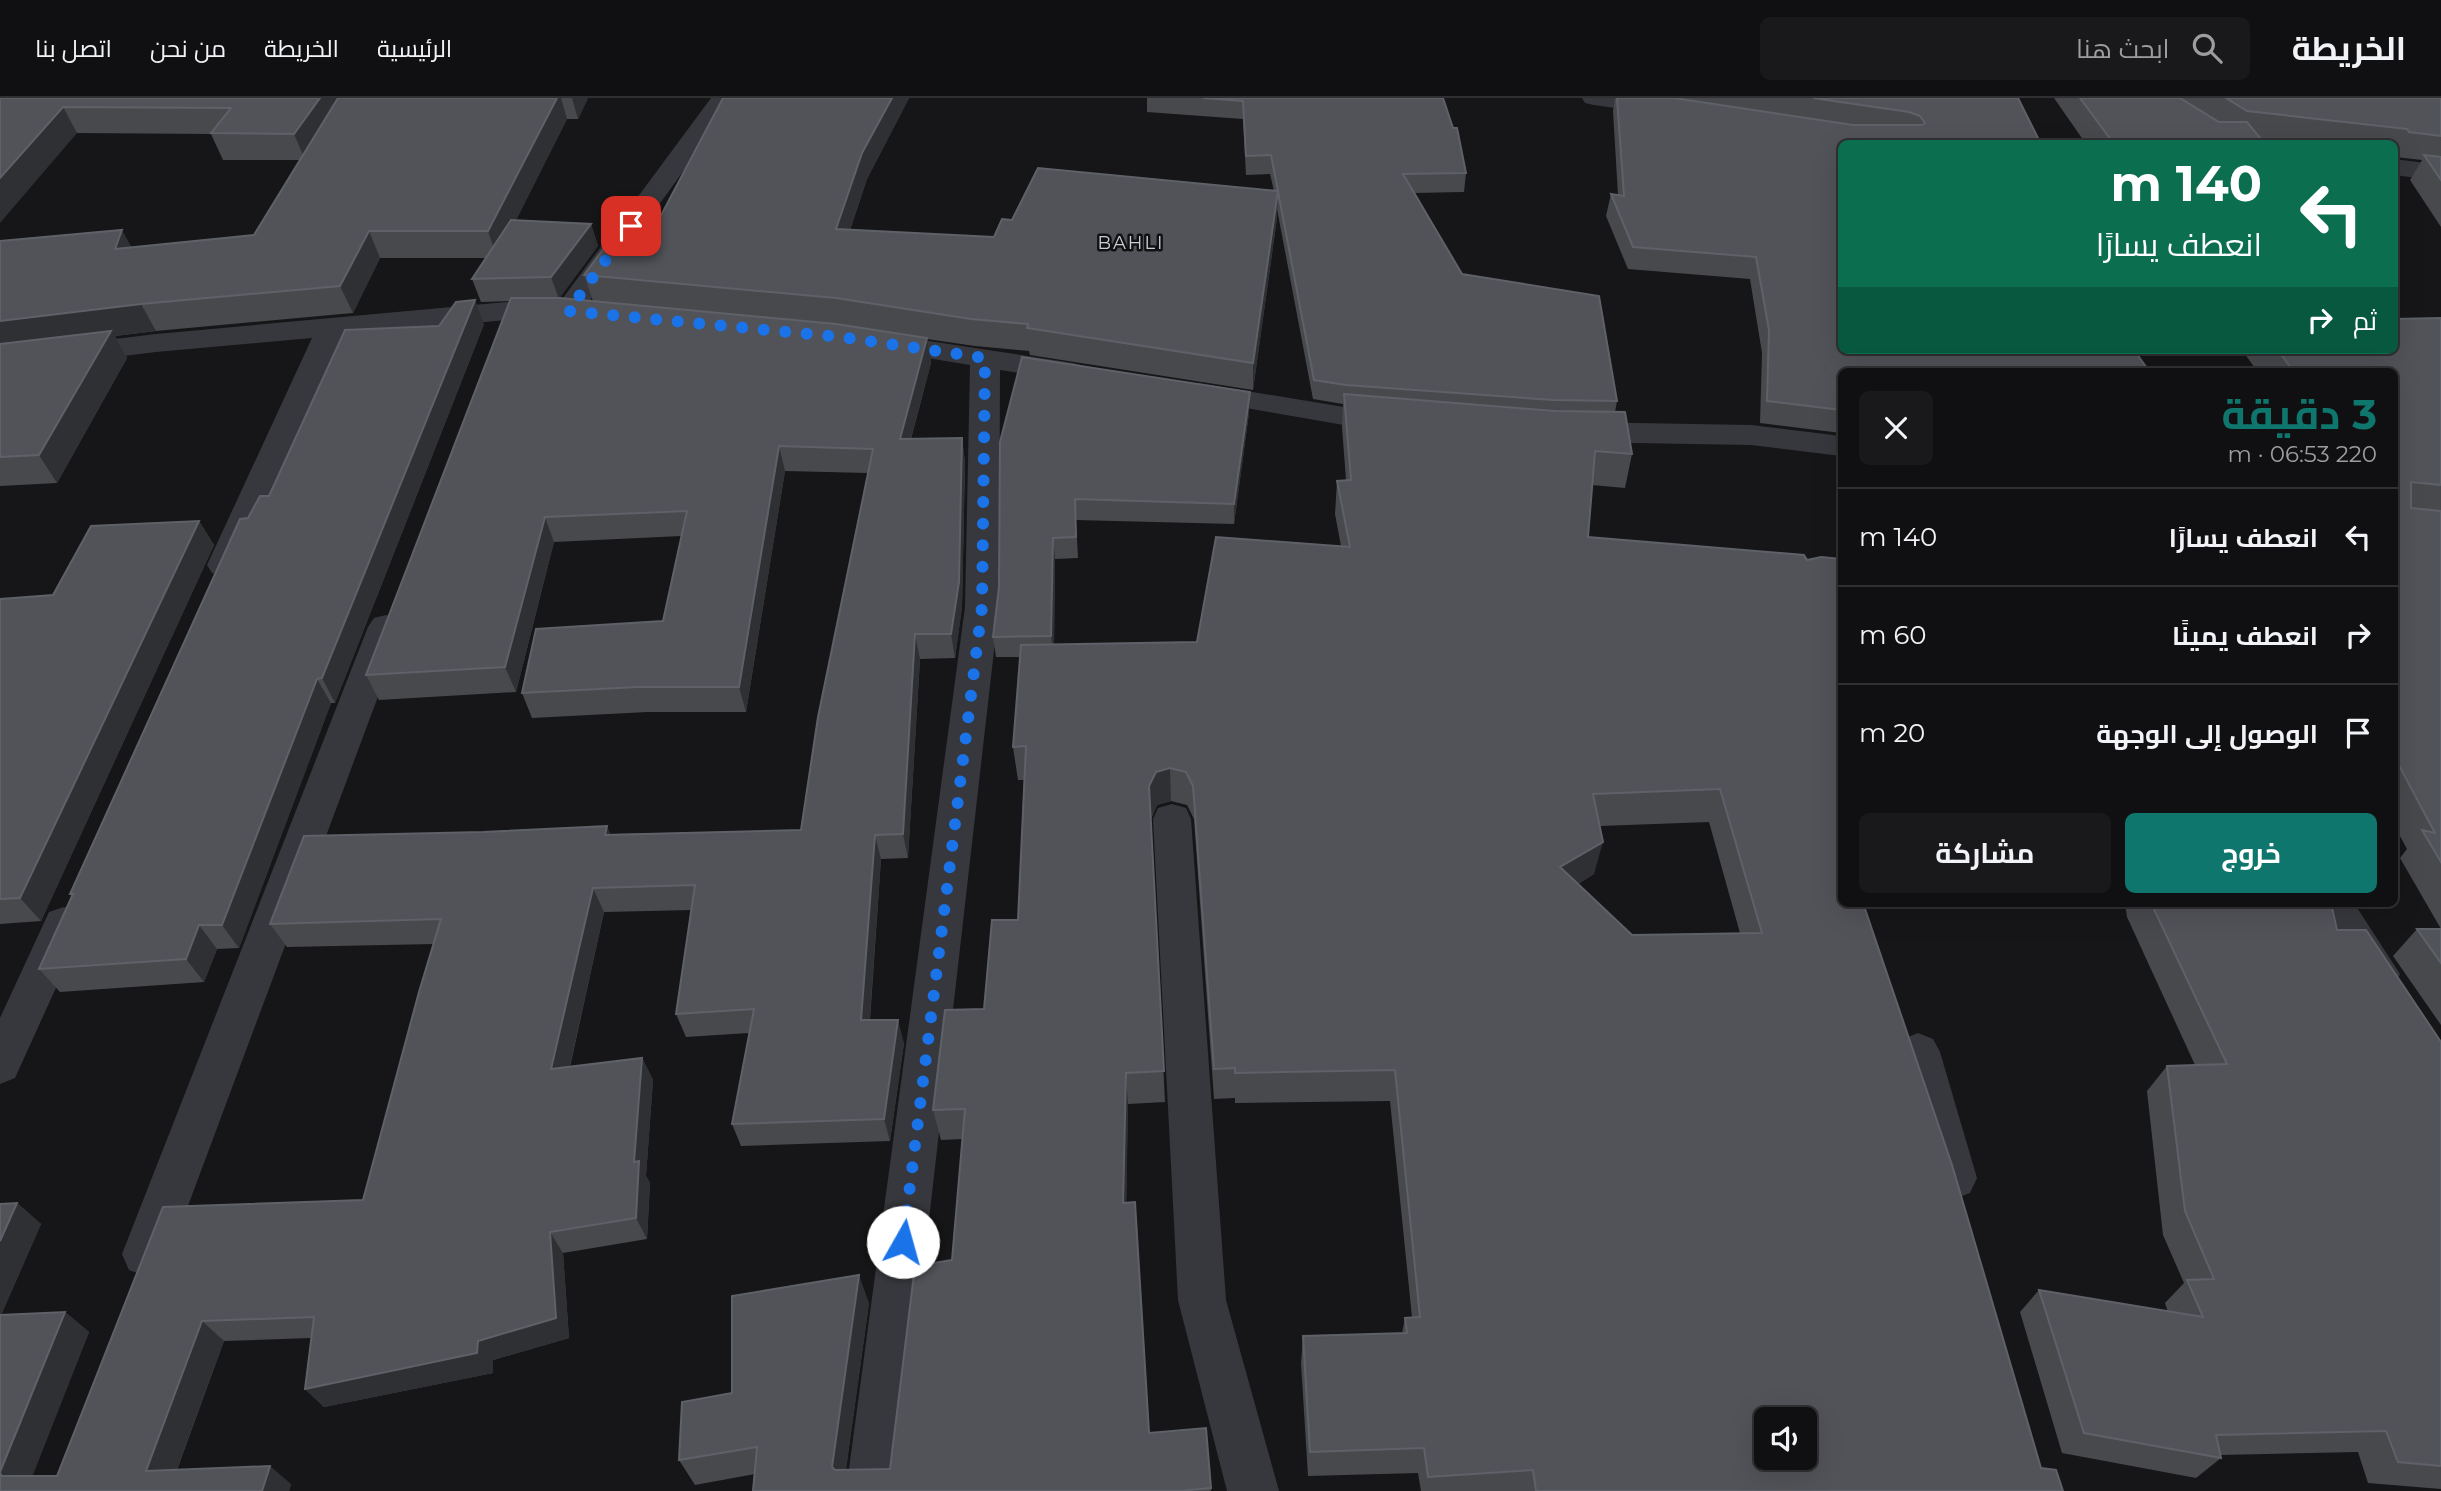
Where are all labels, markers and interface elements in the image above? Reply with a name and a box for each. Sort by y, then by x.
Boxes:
search box [1760,17,2250,80]
text: الخريطة [2292,28,2406,68]
icon: search [2188,29,2226,67]
text: ابحث هنا [2076,33,2170,65]
text: اتصل بنا [35,34,112,63]
text: من نحن [150,34,226,63]
text: الخريطة [264,34,339,63]
text: الرئيسية [377,34,452,63]
text: 140 m [2110,154,2262,213]
icon: left [2286,168,2377,259]
pin [601,196,661,256]
icon: arrive [612,207,650,245]
text: انعطف يسارًا [2096,225,2262,264]
district label: BAHLI [1097,232,1165,254]
icon: right [2301,301,2339,339]
text: ثم [2353,305,2377,337]
text: 3 دقيقة [2222,388,2377,440]
button: close [1859,391,1933,465]
text: 220 m · 06:53 [2227,440,2377,468]
icon: left [2339,518,2377,556]
text: 140 m [1859,521,1937,553]
text: انعطف يسارًا [2169,522,2318,554]
icon: right [2339,616,2377,654]
text: 60 m [1859,619,1926,651]
text: انعطف يمينًا [2172,620,2318,652]
icon: arrive [2339,714,2377,752]
text: 20 m [1859,717,1925,749]
text: الوصول إلى الوجهة [2096,718,2318,750]
button: مشاركة [1859,813,2111,893]
button: خروج [2125,813,2377,893]
position arrow [866,1205,940,1279]
map controls [1754,1407,1817,1470]
button: sound [1754,1407,1817,1470]

